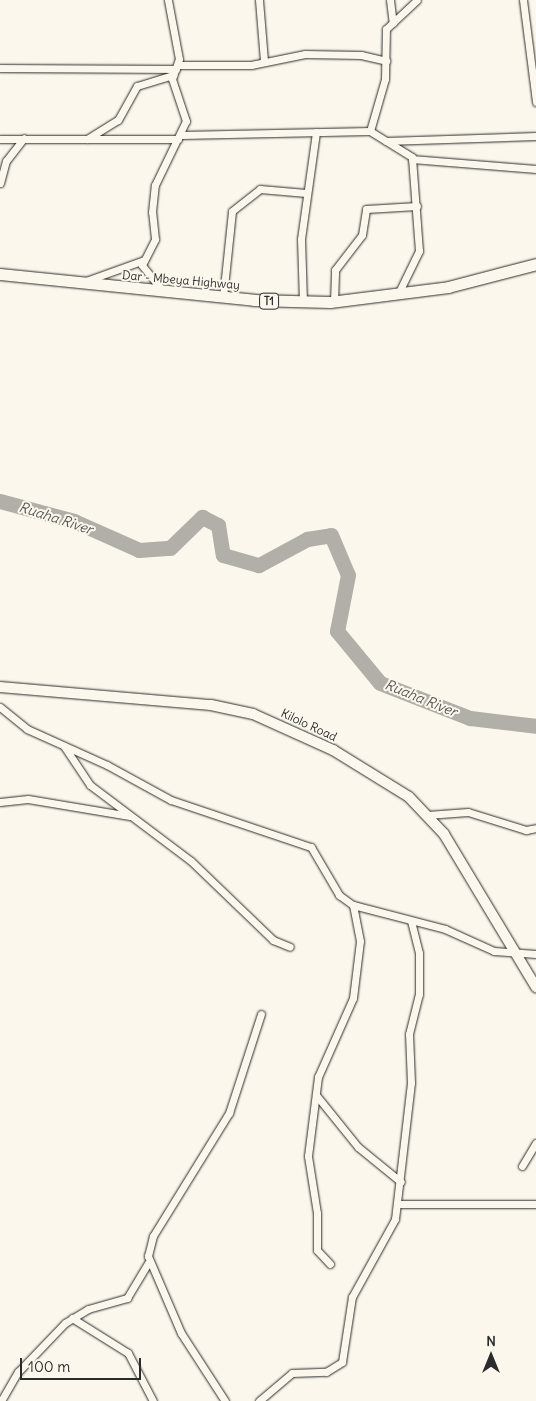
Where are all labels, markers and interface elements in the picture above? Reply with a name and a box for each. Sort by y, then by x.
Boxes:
street label: Dar - Mbeya Highway [121,268,241,292]
road number: T1 [259,292,279,310]
water label: Ruaha River [17,498,95,538]
water label: Ruaha River [382,676,460,720]
street label: Kilolo Road [279,706,339,744]
north arrow [466,1331,516,1381]
text: N [486,1332,496,1350]
scale bar [22,1348,144,1380]
text: 100 m [28,1357,70,1376]

